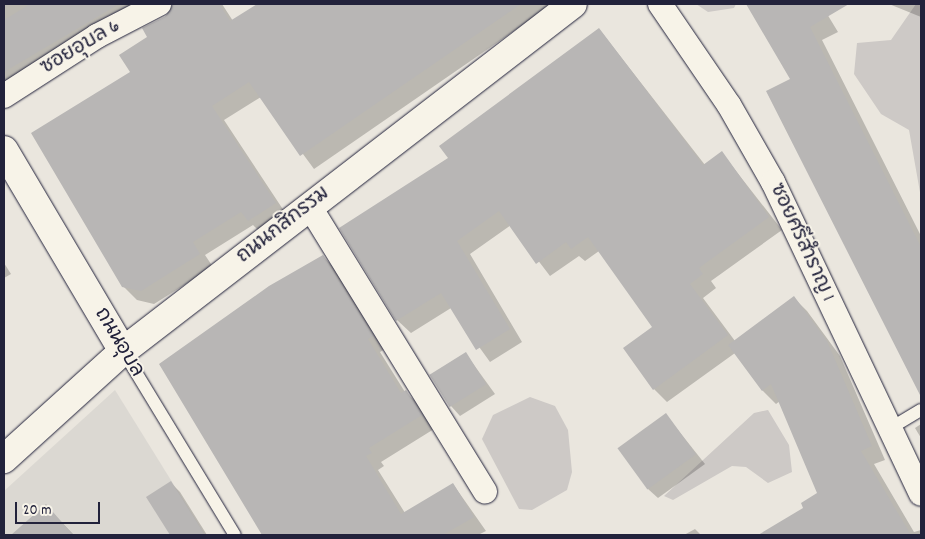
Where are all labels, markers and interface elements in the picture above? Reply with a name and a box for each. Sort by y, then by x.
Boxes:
street label: ซอยอุบล 6 [37,15,125,81]
street label: ซอยศรีสำราญ 1 [763,180,839,306]
street label: ถนนกสิกรรม [233,182,335,270]
street label: ถนนอุบล [88,304,148,382]
scale bar [18,492,102,524]
text: 20 m [23,500,51,522]

